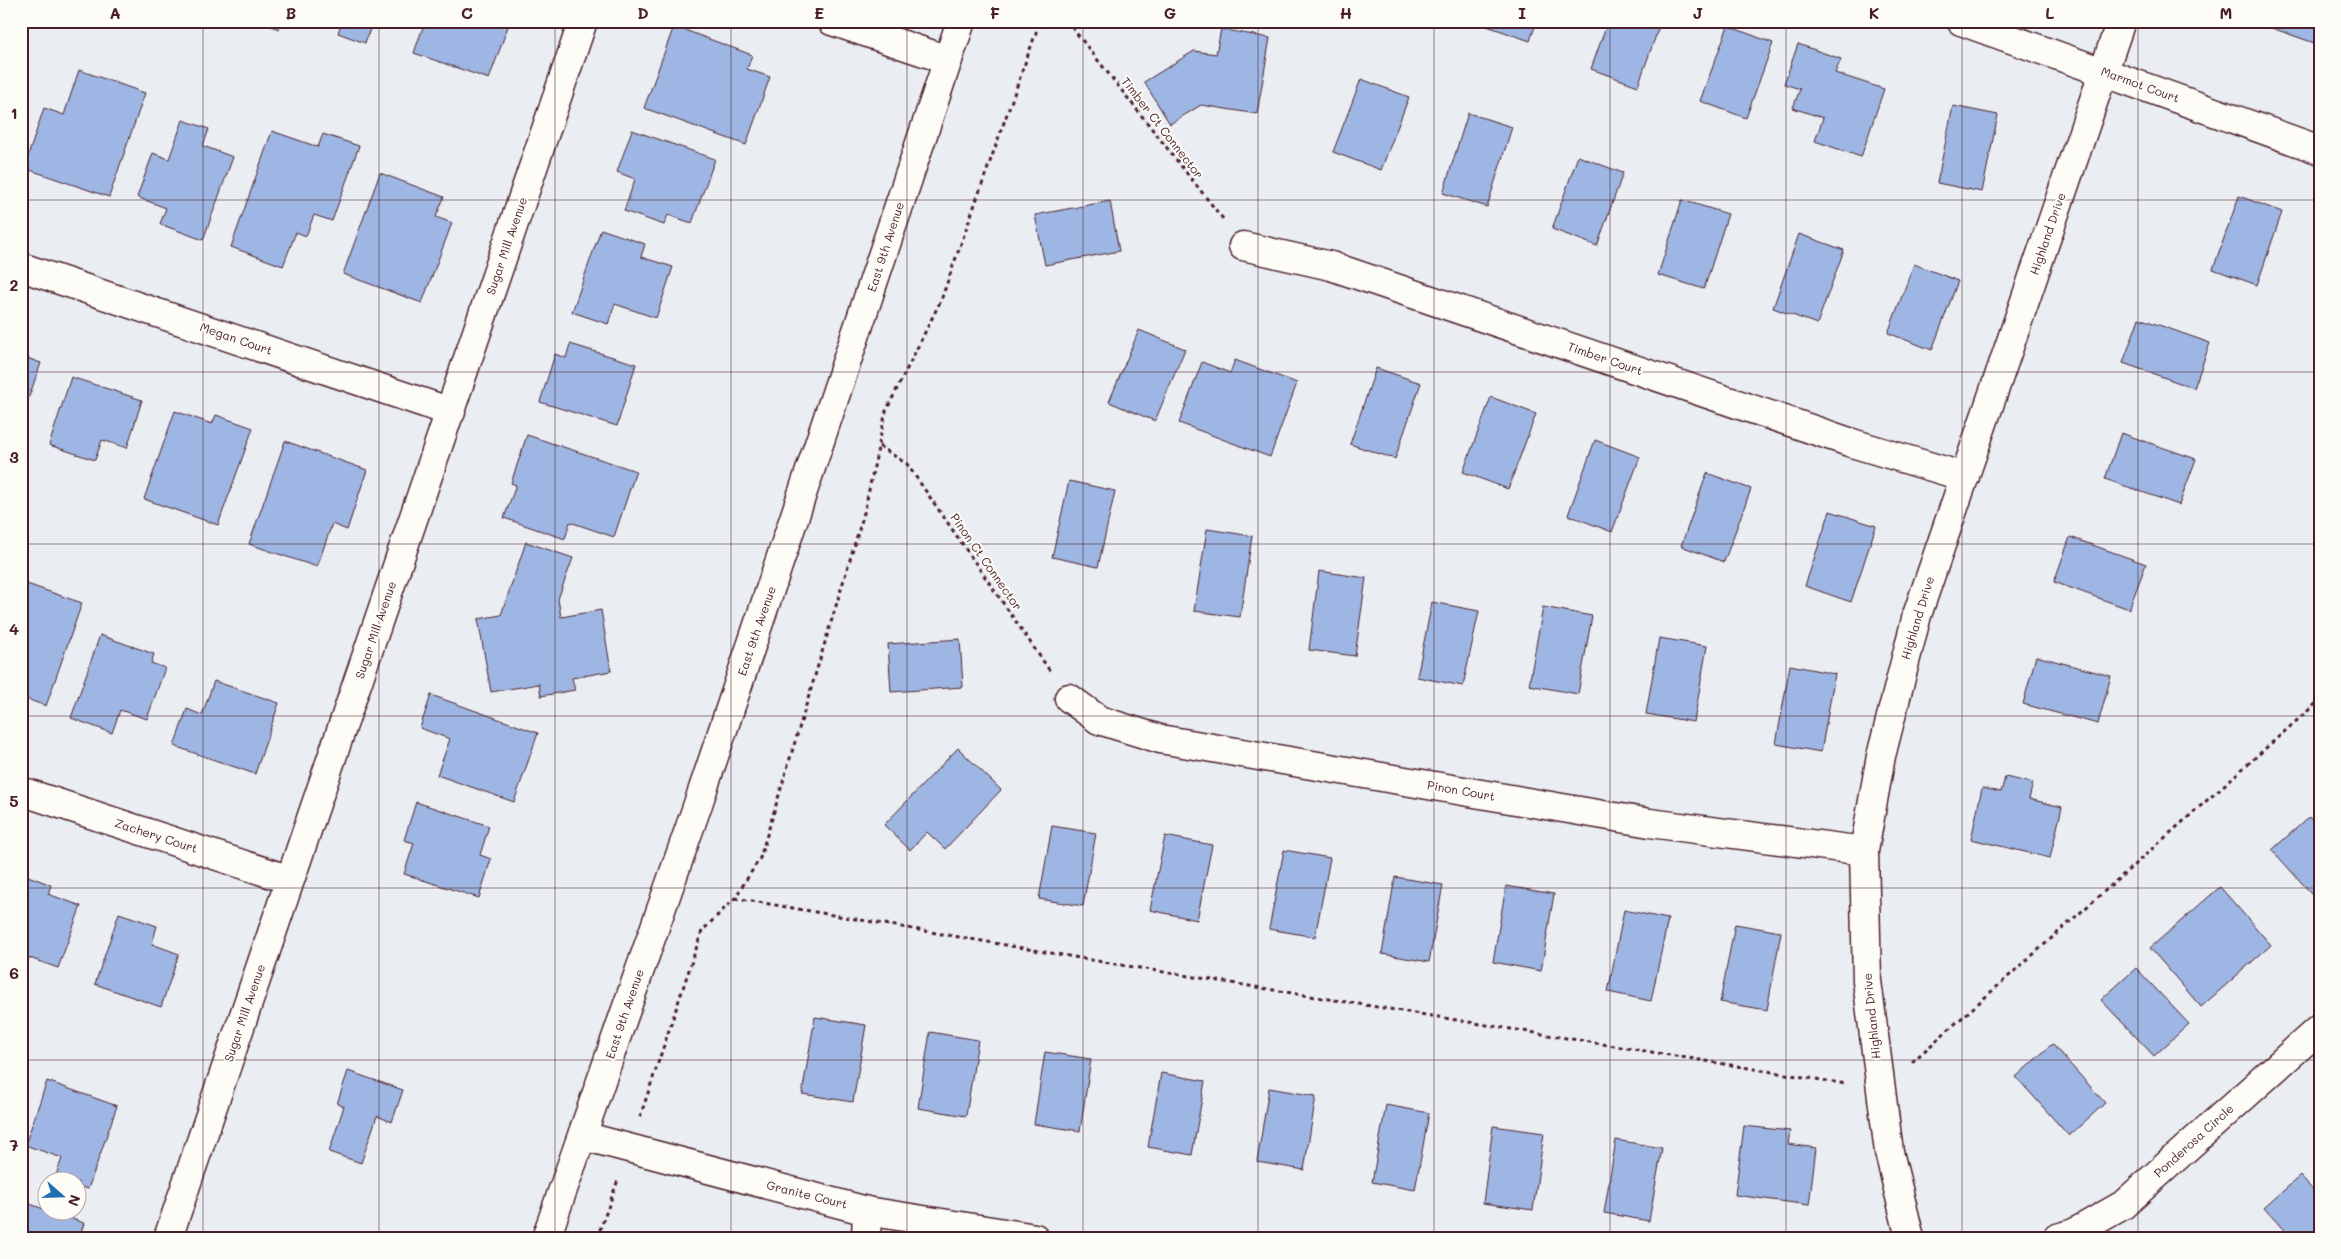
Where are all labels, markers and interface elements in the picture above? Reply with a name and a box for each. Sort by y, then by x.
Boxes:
text: A [109,2,121,23]
text: B [286,2,296,23]
text: C [461,2,473,23]
text: D [637,2,649,23]
text: E [814,2,824,23]
text: F [990,2,1000,23]
text: G [1164,2,1176,23]
text: H [1340,2,1352,23]
text: I [1518,2,1526,23]
text: J [1693,2,1703,23]
text: K [1869,2,1879,23]
text: L [2045,2,2055,23]
text: M [2220,2,2232,23]
street label: Marmot Court [2099,62,2182,106]
street label: Timber Ct Connector [1118,73,1207,181]
text: 1 [10,102,18,123]
street label: Highland Drive [2025,190,2069,277]
street label: Sugar Mill Avenue [482,195,530,297]
street label: East 9th Avenue [863,200,907,294]
text: 2 [10,274,19,295]
street label: Megan Court [198,318,275,358]
street label: Timber Court [1566,338,1645,378]
text: 3 [9,446,19,467]
street label: Pinon Ct Connector [947,510,1026,613]
street label: Highland Drive [1897,574,1937,661]
street label: Sugar Mill Avenue [351,579,399,681]
street label: East 9th Avenue [733,584,779,678]
text: 4 [9,618,19,639]
street label: Pinon Court [1426,776,1496,804]
text: 5 [9,790,19,811]
street label: Zachery Court [113,814,200,856]
text: 6 [9,962,19,983]
street label: Sugar Mill Avenue [220,962,268,1064]
street label: East 9th Avenue [601,967,647,1061]
street label: Highland Drive [1859,972,1883,1060]
street label: Ponderosa Circle [2150,1100,2237,1180]
text: 7 [10,1134,19,1155]
north arrow [38,1172,88,1222]
street label: Granite Court [765,1176,849,1212]
text: N [64,1192,85,1209]

